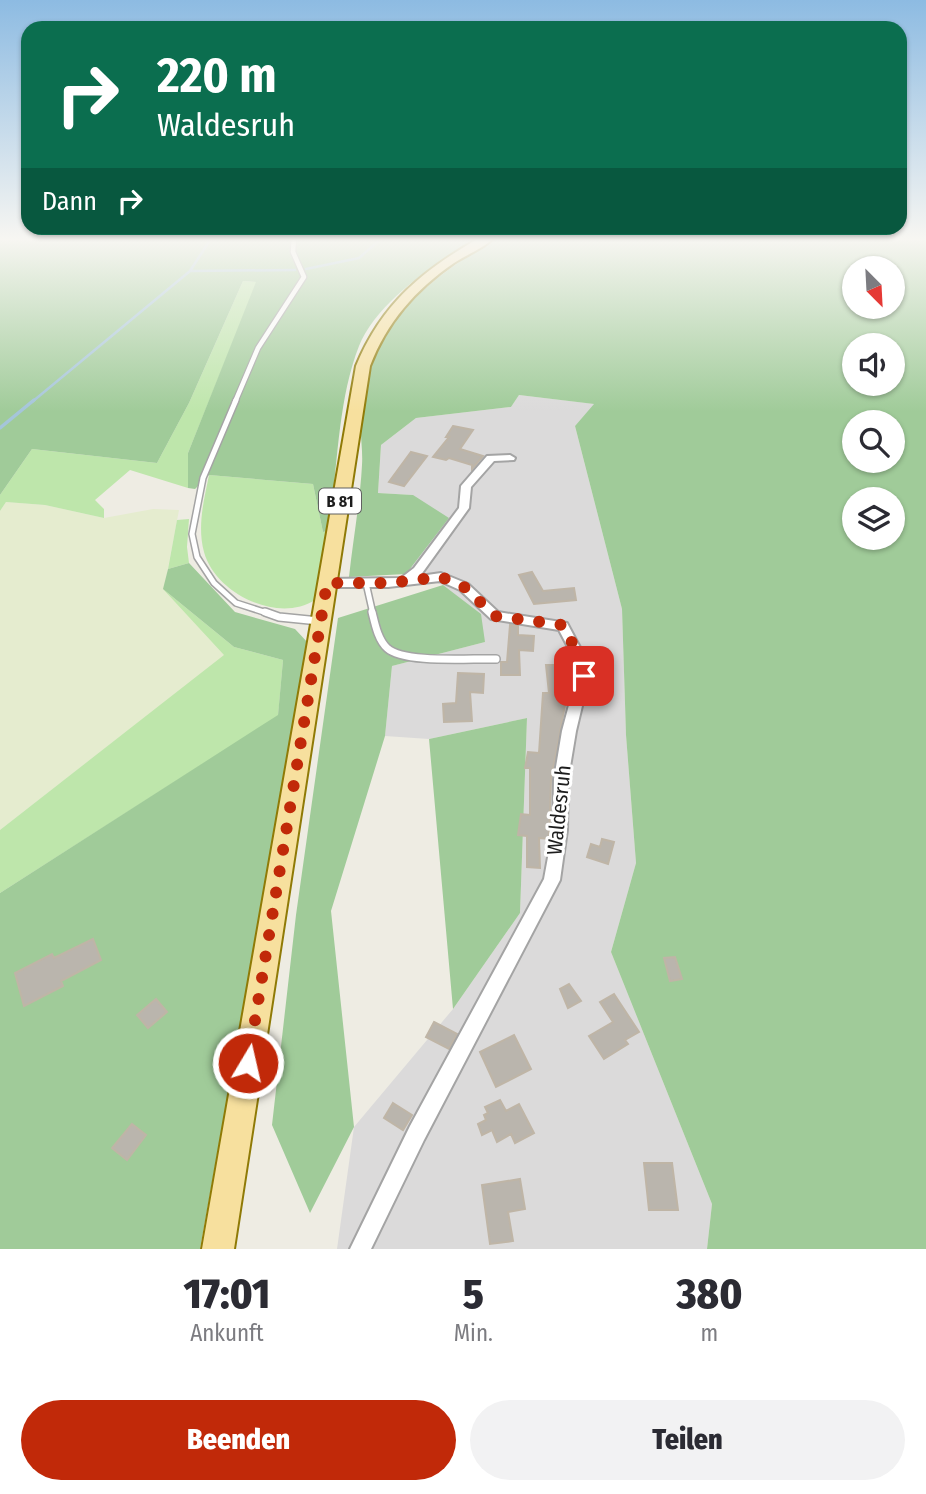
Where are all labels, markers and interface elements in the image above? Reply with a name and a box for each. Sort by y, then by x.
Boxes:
text: 220 m [157,46,277,105]
icon: right [42,49,133,140]
text: Waldesruh [157,106,295,144]
icon: right [111,182,149,220]
text: Dann [42,186,97,217]
north arrow [842,256,905,318]
map controls [842,256,905,550]
button: sound [842,333,905,396]
button: search [842,410,905,473]
button: layers [842,487,905,550]
road number: B 81 [319,488,361,514]
pin [554,646,614,706]
icon: arrive [565,657,603,695]
street label: Waldesruh [541,764,577,856]
position arrow [211,1026,285,1100]
text: 17:01 [184,1269,270,1319]
text: 5 [463,1269,484,1319]
text: 380 [676,1269,742,1319]
text: Ankunft [190,1319,264,1347]
text: Min. [454,1319,493,1347]
text: m [701,1319,718,1347]
button: Beenden [21,1400,456,1480]
button: Teilen [470,1400,905,1480]

